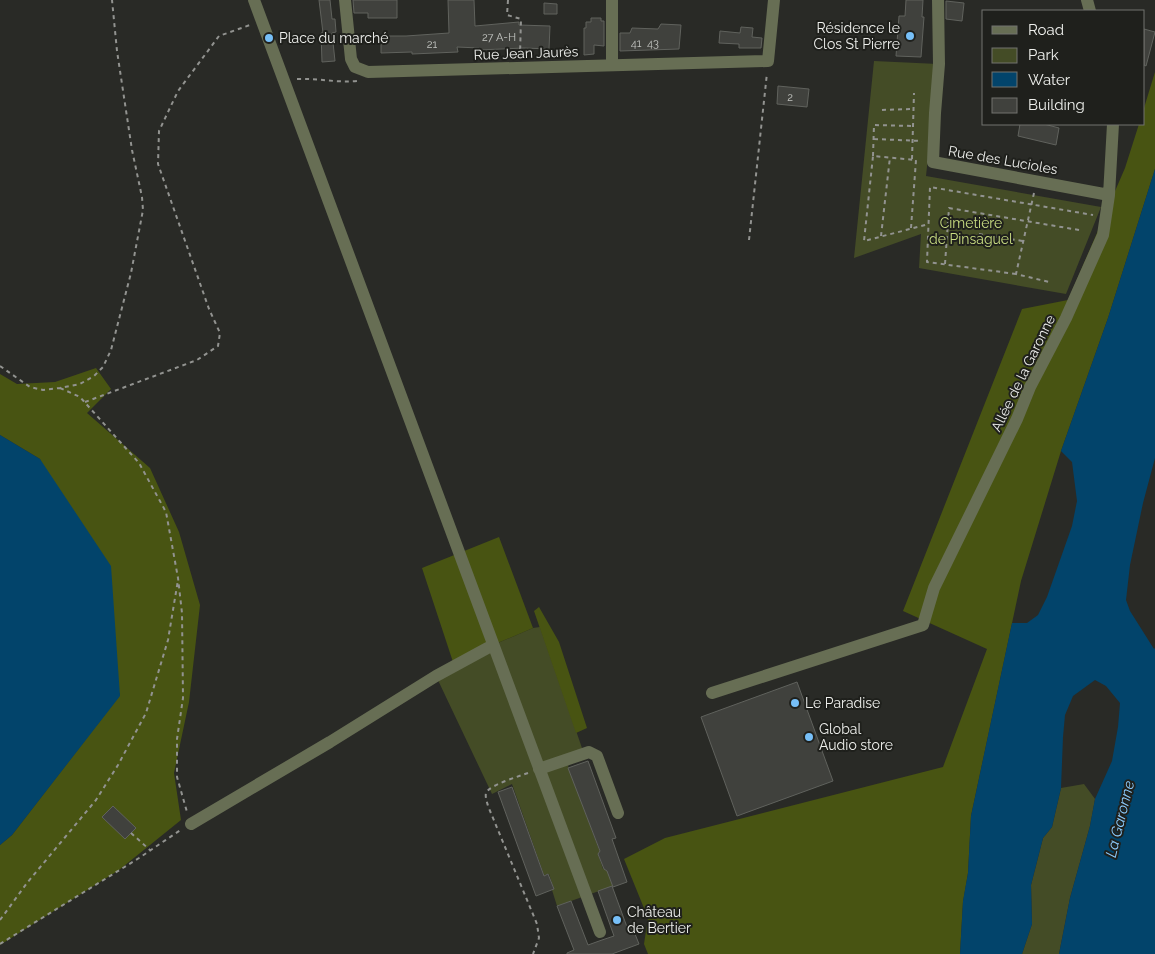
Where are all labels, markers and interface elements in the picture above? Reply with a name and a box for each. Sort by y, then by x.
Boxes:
legend [982,10,1145,125]
place label: Résidence le Clos St Pierre [813,20,900,52]
text: Road [1028,21,1064,39]
place label: Place du marché [279,30,388,46]
marker: Résidence le Clos St Pierre [904,30,916,42]
house number: 27 A-H [482,31,516,44]
marker: Place du marché [263,32,275,44]
house number: 41 [631,37,642,50]
house number: 43 [647,37,659,50]
house number: 21 [427,38,438,51]
street label: Rue Jean Jaurès [473,43,579,63]
text: Park [1028,46,1059,64]
text: Water [1028,71,1071,89]
house number: 2 [787,91,793,104]
text: Building [1028,96,1085,114]
street label: Rue des Lucioles [947,143,1059,178]
park label: Cimetière de Pinsaguel [929,215,1013,247]
street label: Allée de la Garonne [988,312,1058,434]
place label: Le Paradise [805,695,880,711]
marker: Le Paradise [789,697,801,709]
place label: Global Audio store [819,721,893,753]
marker: Global Audio store [803,731,815,743]
water label: La Garonne [1102,779,1138,859]
place label: Château de Bertier [627,904,691,936]
marker: Château de Bertier [611,914,623,926]

